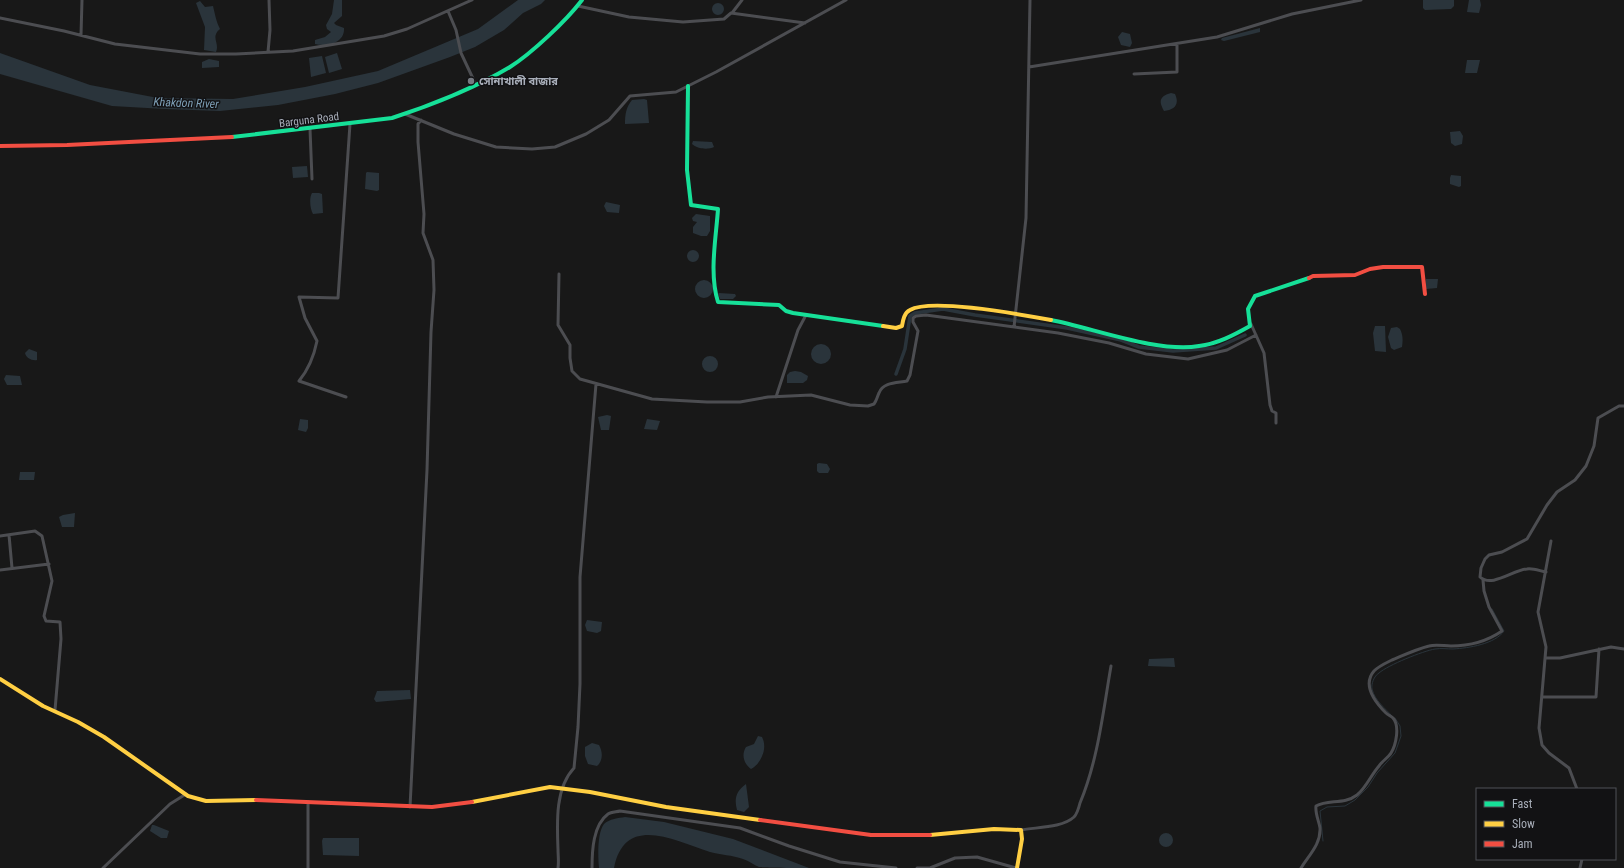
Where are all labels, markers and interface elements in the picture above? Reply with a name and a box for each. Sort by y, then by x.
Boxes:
place label: সোনাখালী বাজার [479,75,558,88]
marker: সোনাখালী বাজার [466,76,476,86]
water label: Khakdon River [153,95,219,111]
street label: Barguna Road [278,110,340,130]
legend [1476,788,1616,860]
text: Fast [1512,797,1533,811]
text: Slow [1512,817,1535,831]
text: Jam [1512,837,1533,851]

